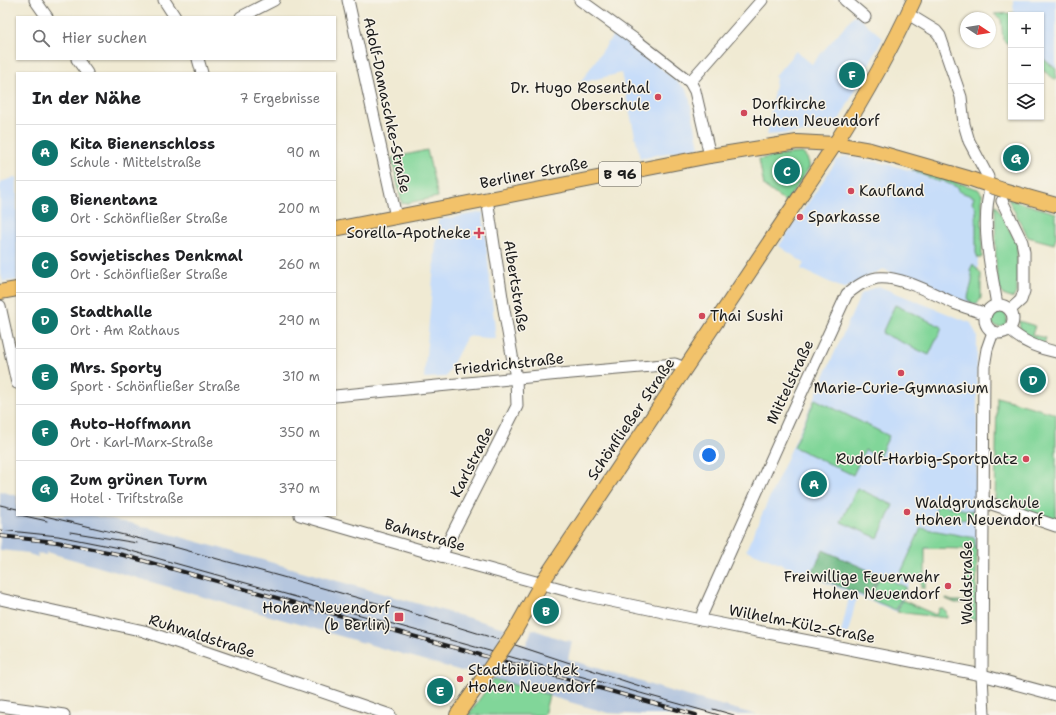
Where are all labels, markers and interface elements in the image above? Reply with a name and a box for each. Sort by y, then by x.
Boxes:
north arrow [960,12,996,48]
map controls [1008,12,1044,120]
button: + [1008,12,1044,48]
street label: Adolf-Damaschke-Straße [359,15,415,195]
search box [16,16,336,60]
icon: search [30,27,52,49]
text: Hier suchen [62,28,147,48]
button: − [1008,48,1044,84]
pin: F [839,60,865,90]
place label: Dr. Hugo Rosenthal Oberschule [510,78,650,115]
button: layers [1008,84,1044,120]
text: In der Nähe [32,87,141,109]
text: 7 Ergebnisse [240,90,320,107]
marker: Dr. Hugo Rosenthal Oberschule [653,92,663,102]
place label: Dorfkirche Hohen Neuendorf [752,94,880,131]
marker: Dorfkirche Hohen Neuendorf [739,108,749,118]
text: Kita Bienenschloss [70,134,215,154]
pin: G [1003,143,1029,173]
text: A [40,144,50,161]
text: 90 m [286,144,320,161]
street label: Berliner Straße [478,153,590,193]
text: Schule · Mittelstraße [70,154,201,171]
pin: C [774,156,800,186]
road number: B 96 [599,162,641,186]
place label: Kaufland [859,181,925,201]
marker: Kaufland [846,186,856,196]
text: Bienentanz [70,190,158,210]
text: B [41,200,49,217]
text: 200 m [278,200,320,217]
place label: Sparkasse [808,207,880,227]
text: Ort · Schönfließer Straße [70,210,228,227]
marker: Sparkasse [795,212,805,222]
place label: Sorella-Apotheke [346,223,471,243]
marker: Sorella-Apotheke [474,228,484,238]
street label: Albertstraße [499,239,533,333]
text: Sowjetisches Denkmal [70,246,243,266]
text: C [41,256,49,273]
text: 260 m [278,256,320,273]
text: Ort · Schönfließer Straße [70,266,228,283]
text: Stadthalle [70,302,153,322]
place label: Thai Sushi [710,306,784,326]
marker: Thai Sushi [697,311,707,321]
text: D [40,312,50,329]
text: 290 m [278,312,320,329]
text: Ort · Am Rathaus [70,322,180,339]
street label: Mittelstraße [762,337,818,427]
street label: Friedrichstraße [453,348,565,380]
street label: Schönfließer Straße [583,354,679,484]
text: Mrs. Sporty [70,358,162,378]
pin: D [1020,365,1046,395]
text: E [41,368,49,385]
text: 310 m [282,368,320,385]
marker: Marie-Curie-Gymnasium [896,368,906,378]
text: Sport · Schönfließer Straße [70,378,240,395]
place label: Marie-Curie-Gymnasium [814,378,989,398]
text: Auto-Hoffmann [70,414,191,434]
street label: Karlstraße [446,423,498,501]
text: F [41,424,49,441]
text: 350 m [279,424,320,441]
text: Ort · Karl-Marx-Straße [70,434,213,451]
your location [699,445,719,465]
place label: Rudolf-Harbig-Sportplatz [836,449,1018,469]
marker: Rudolf-Harbig-Sportplatz [1021,454,1031,464]
pin: A [801,469,827,499]
text: Zum grünen Turm [70,470,207,490]
text: G [40,480,50,497]
text: 370 m [278,480,320,497]
text: Hotel · Triftstraße [70,490,184,507]
place label: Waldgrundschule Hohen Neuendorf [915,493,1043,530]
marker: Waldgrundschule Hohen Neuendorf [902,507,912,517]
street label: Bahnstraße [382,514,468,556]
street label: Waldstraße [957,541,977,625]
place label: Freiwillige Feuerwehr Hohen Neuendorf [784,567,941,604]
marker: Freiwillige Feuerwehr Hohen Neuendorf [943,581,953,591]
pin: B [533,596,559,626]
place label: Hohen Neuendorf (b Berlin) [262,598,391,635]
street label: Wilhelm-Külz-Straße [727,600,877,648]
street label: Ruhwaldstraße [146,609,258,663]
marker: Hohen Neuendorf (b Berlin) [393,611,405,623]
place label: Stadtbibliothek Hohen Neuendorf [468,660,596,697]
marker: Stadtbibliothek Hohen Neuendorf [455,674,465,684]
pin: E [427,676,453,706]

